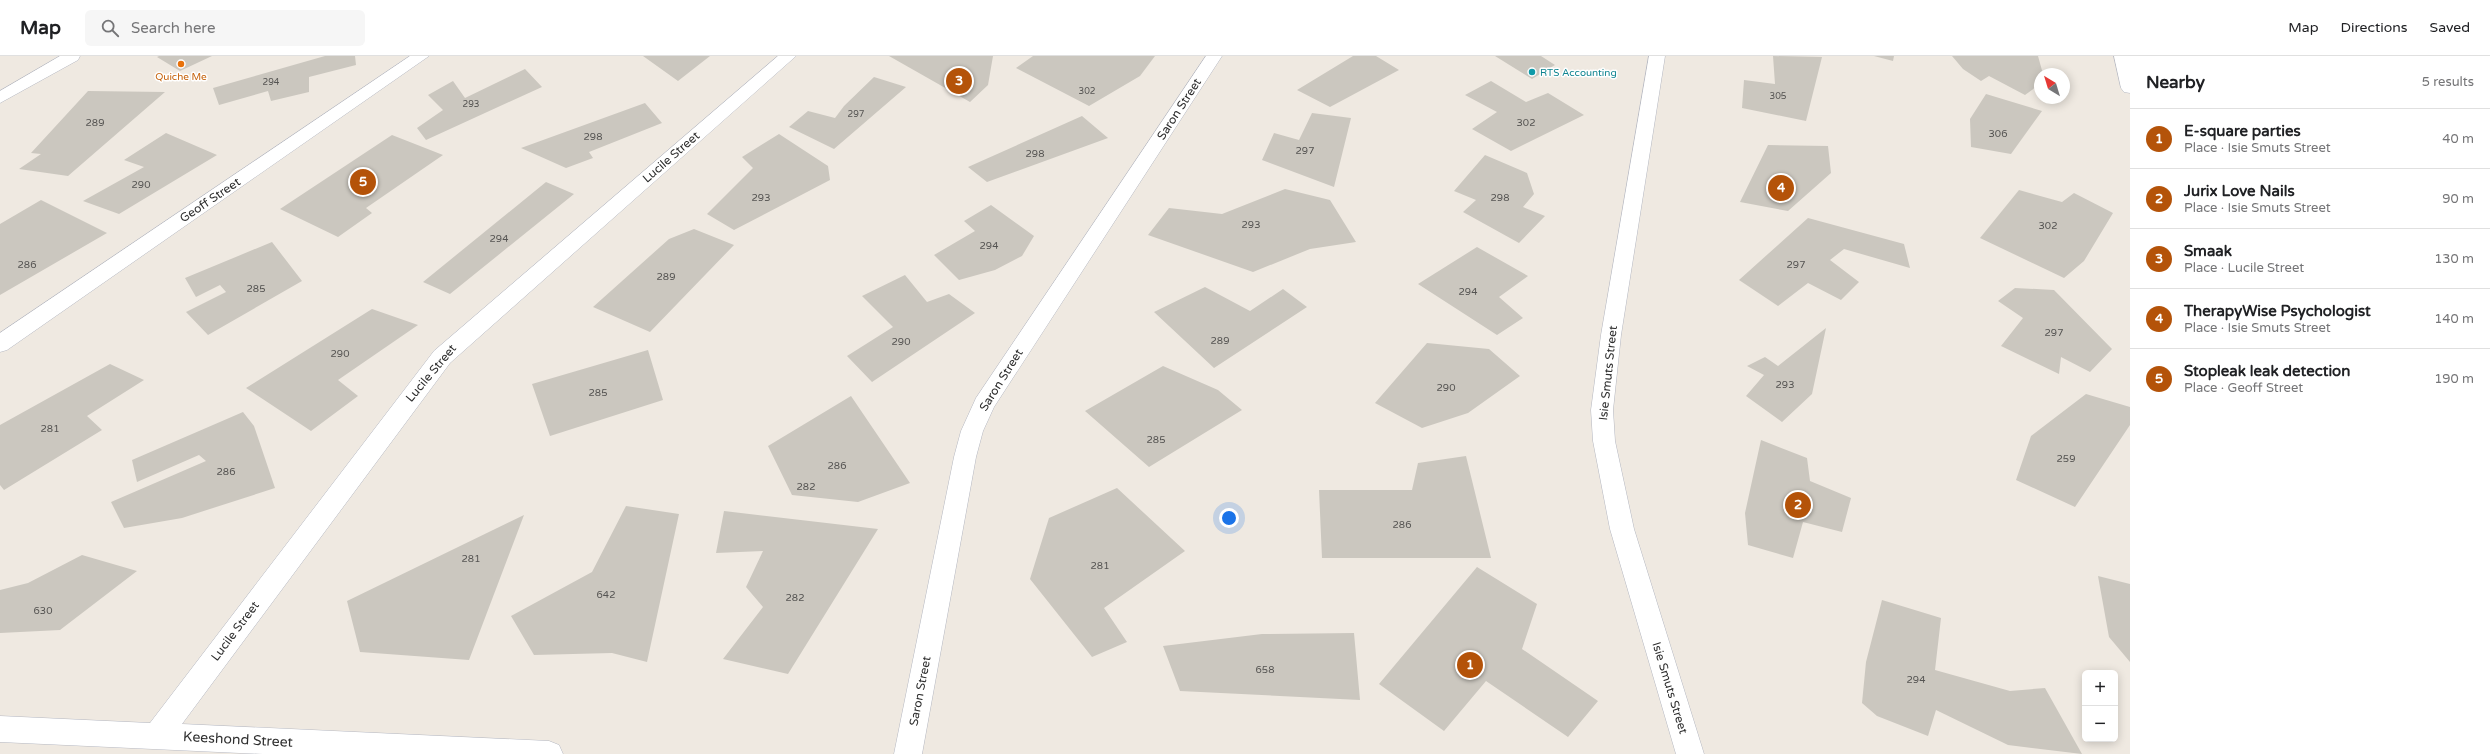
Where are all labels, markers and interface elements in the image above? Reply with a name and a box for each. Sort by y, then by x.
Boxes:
search box [85,10,365,46]
text: Map [20,17,61,39]
icon: search [99,17,121,39]
text: Search here [131,19,215,37]
text: Map [2288,19,2319,36]
text: Directions [2341,19,2408,36]
text: Saved [2430,19,2470,36]
marker: Quiche Me [176,59,186,69]
pin: 3 [946,66,972,96]
marker: RTS Accounting [1527,67,1537,77]
place label: RTS Accounting [1540,67,1617,79]
north arrow [2034,68,2070,104]
place label: Quiche Me [155,71,207,83]
text: Nearby [2146,72,2205,93]
text: 5 results [2422,74,2474,90]
street label: Saron Street [1154,75,1204,142]
house number: 294 [263,77,280,88]
house number: 302 [1079,86,1095,97]
house number: 305 [1770,91,1787,102]
house number: 293 [463,99,479,110]
house number: 297 [848,109,865,120]
house number: 289 [86,117,104,129]
house number: 302 [1517,117,1535,129]
text: E-square parties [2184,122,2301,140]
street label: Lucile Street [640,128,703,186]
house number: 306 [1989,128,2007,140]
house number: 298 [584,131,602,143]
text: 1 [2155,131,2163,147]
text: 40 m [2442,131,2474,147]
text: Place · Isie Smuts Street [2184,140,2331,156]
house number: 297 [1296,145,1314,157]
house number: 298 [1026,148,1044,160]
pin: 5 [350,167,376,197]
pin: 4 [1768,173,1794,203]
street label: Geoff Street [177,174,243,225]
house number: 290 [132,179,150,191]
text: Jurix Love Nails [2184,182,2295,200]
text: 2 [2155,191,2163,207]
text: 90 m [2442,191,2474,207]
house number: 293 [752,192,770,204]
house number: 298 [1491,192,1509,204]
text: Place · Isie Smuts Street [2184,200,2331,216]
house number: 293 [1242,219,1260,231]
house number: 302 [2039,220,2057,232]
house number: 294 [490,233,508,245]
house number: 294 [980,240,998,252]
text: Smaak [2184,242,2232,260]
text: 3 [2155,251,2163,267]
text: 130 m [2434,251,2474,267]
house number: 286 [18,259,36,271]
house number: 297 [1787,259,1805,271]
text: Place · Lucile Street [2184,260,2304,276]
house number: 289 [657,271,675,283]
house number: 285 [247,283,265,295]
house number: 294 [1459,286,1477,298]
text: TherapyWise Psychologist [2184,302,2371,320]
text: 4 [2155,311,2163,327]
text: 140 m [2434,311,2474,327]
text: Place · Isie Smuts Street [2184,320,2331,336]
street label: Isie Smuts Street [1596,324,1620,421]
house number: 297 [2045,327,2063,339]
house number: 289 [1211,335,1229,347]
house number: 290 [892,336,910,348]
street label: Lucile Street [403,341,459,405]
street label: Saron Street [976,346,1026,414]
house number: 290 [331,348,349,360]
text: Stopleak leak detection [2184,362,2350,380]
text: 5 [2155,371,2163,387]
text: 190 m [2434,371,2474,387]
house number: 293 [1776,379,1794,391]
text: Place · Geoff Street [2184,380,2303,396]
house number: 290 [1437,382,1455,394]
house number: 285 [589,387,607,399]
house number: 281 [41,423,59,435]
house number: 285 [1147,434,1165,446]
house number: 259 [2057,453,2075,465]
house number: 286 [828,460,846,472]
house number: 286 [217,466,235,478]
house number: 282 [797,481,815,493]
pin: 2 [1785,490,1811,520]
your location [1219,508,1239,528]
house number: 286 [1393,519,1411,531]
house number: 281 [462,553,480,565]
house number: 281 [1091,560,1109,572]
house number: 642 [597,589,615,601]
house number: 282 [786,592,804,604]
street label: Lucile Street [208,598,262,663]
house number: 630 [34,605,52,617]
street label: Isie Smuts Street [1649,640,1691,736]
pin: 1 [1457,650,1483,680]
street label: Saron Street [906,655,934,727]
house number: 658 [1256,664,1274,676]
map controls [2082,670,2118,742]
button: + [2082,670,2118,706]
house number: 294 [1907,674,1925,686]
button: − [2082,706,2118,742]
street label: Keeshond Street [183,728,294,751]

